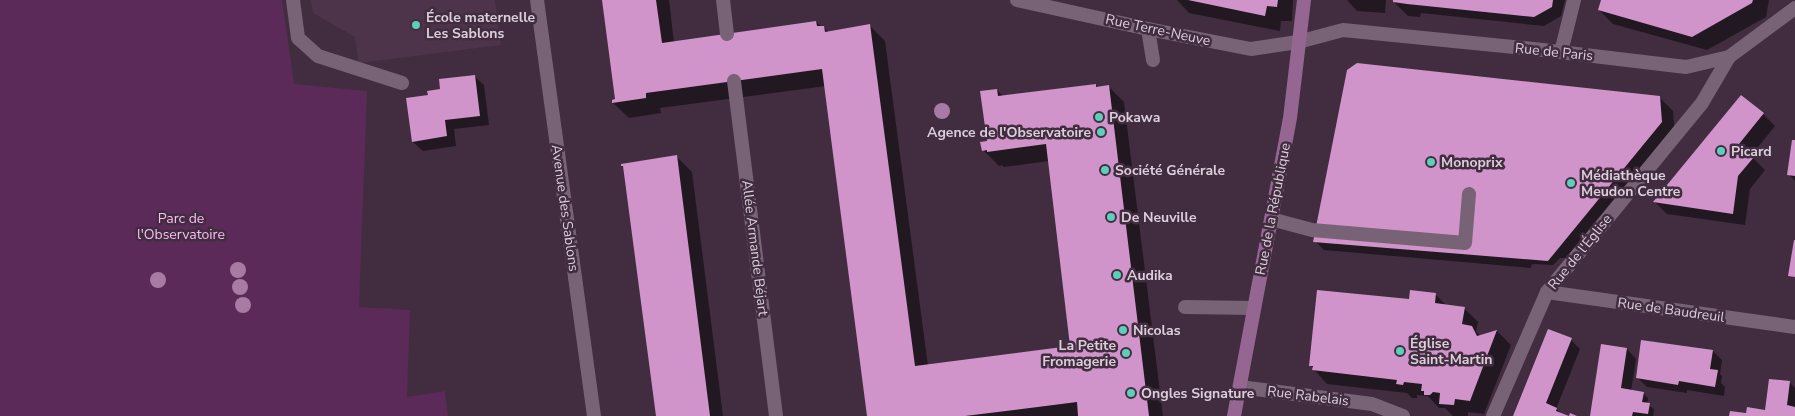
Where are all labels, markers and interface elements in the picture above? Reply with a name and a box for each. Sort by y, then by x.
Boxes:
place label: École maternelle Les Sablons [426,8,536,43]
street label: Rue Terre-Neuve [1104,10,1212,50]
marker: École maternelle Les Sablons [410,19,422,31]
street label: Rue de Paris [1514,38,1594,66]
place label: Pokawa [1109,108,1160,127]
marker: Pokawa [1093,111,1105,123]
place label: Agence de l'Observatoire [927,123,1091,142]
marker: Agence de l'Observatoire [1095,126,1107,138]
street label: Rue de la République [1251,141,1295,277]
place label: Picard [1731,142,1772,161]
street label: Avenue des Sablons [547,143,583,273]
marker: Picard [1715,145,1727,157]
place label: Monoprix [1441,153,1503,172]
marker: Monoprix [1425,156,1437,168]
place label: Société Générale [1115,161,1225,180]
marker: Société Générale [1099,164,1111,176]
place label: Médiathèque Meudon Centre [1581,166,1681,201]
marker: Médiathèque Meudon Centre [1565,177,1577,189]
street label: Allée Armande Béjart [737,179,773,317]
place label: De Neuville [1121,208,1197,227]
park label: Parc de l'Observatoire [137,209,225,244]
street label: Rue de l'Église [1544,210,1616,294]
marker: De Neuville [1105,211,1117,223]
place label: Audika [1127,266,1173,285]
marker: Audika [1111,269,1123,281]
street label: Rue de Baudreuil [1616,293,1727,327]
place label: Nicolas [1133,321,1181,340]
marker: Nicolas [1117,324,1129,336]
place label: Église Saint-Martin [1410,334,1492,369]
place label: La Petite Fromagerie [1042,336,1116,371]
marker: Église Saint-Martin [1394,345,1406,357]
marker: La Petite Fromagerie [1120,347,1132,359]
street label: Rue Rabelais [1266,382,1350,410]
place label: Ongles Signature [1141,384,1255,403]
marker: Ongles Signature [1125,387,1137,399]

